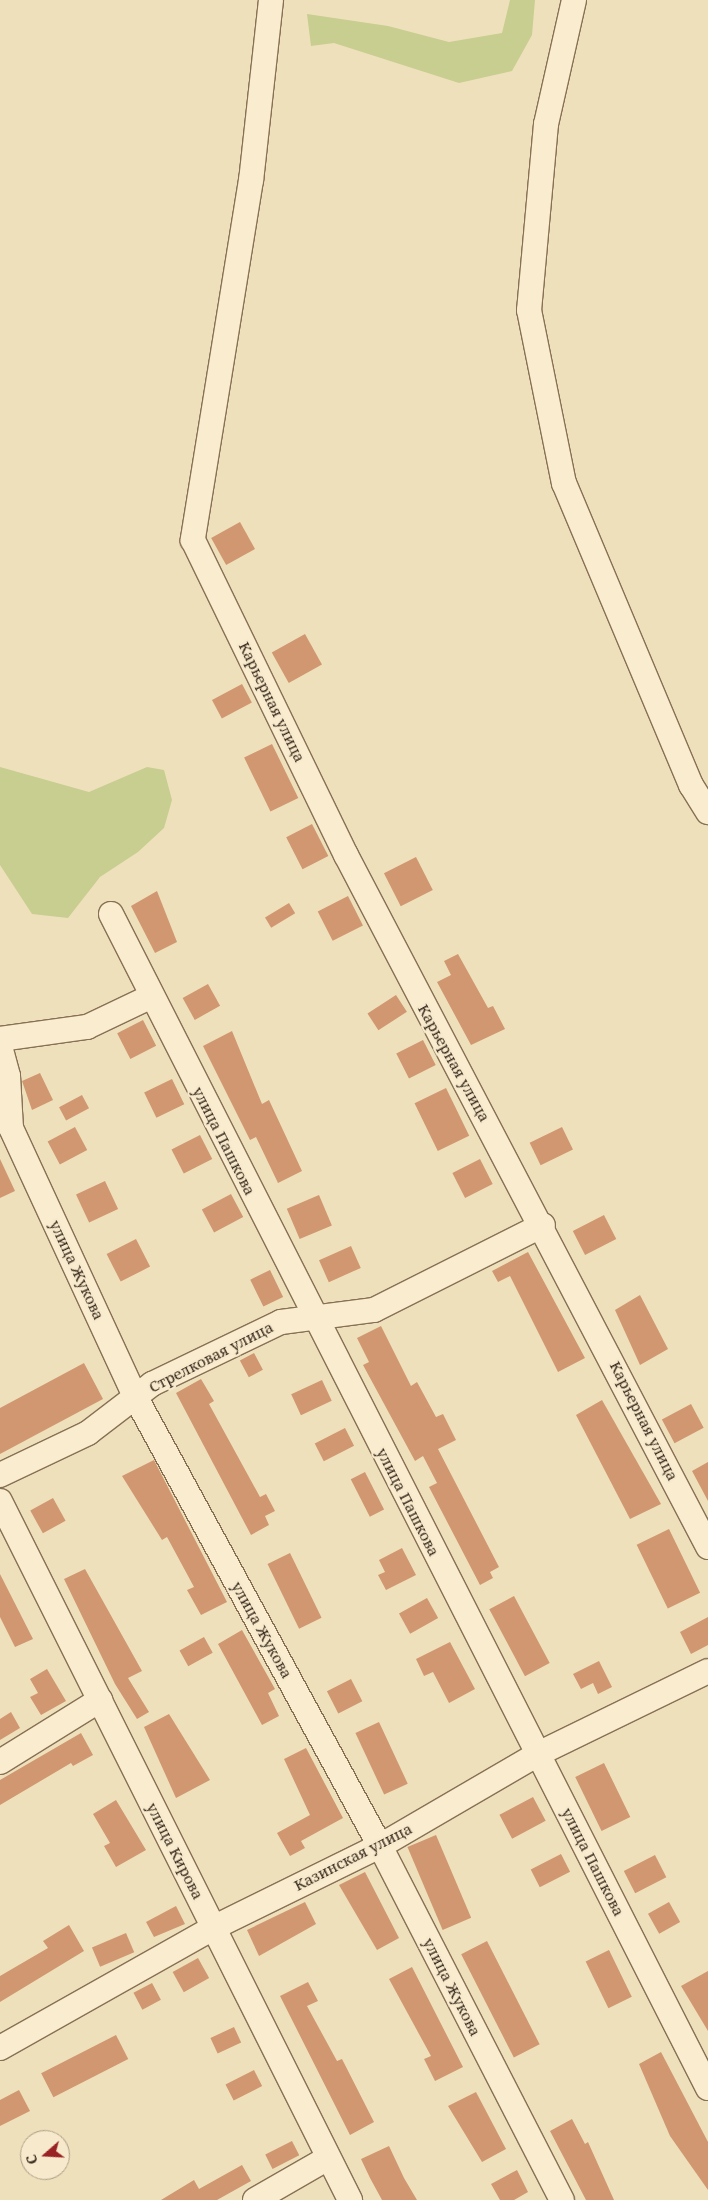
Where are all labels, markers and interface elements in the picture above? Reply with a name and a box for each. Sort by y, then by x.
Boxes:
street label: Карьерная улица [235,639,309,765]
street label: Карьерная улица [414,1001,494,1125]
street label: улица Пашкова [189,1084,259,1198]
street label: улица Жукова [46,1217,108,1323]
street label: Стрелковая улица [146,1318,276,1396]
street label: Карьерная улица [606,1358,682,1484]
street label: улица Пашкова [373,1445,443,1559]
street label: улица Жукова [228,1578,296,1682]
street label: улица Кирова [143,1800,207,1902]
street label: улица Пашкова [558,1805,628,1919]
street label: Казинская улица [291,1819,415,1895]
street label: улица Жукова [419,1935,485,2039]
north arrow [20,2130,70,2180]
text: С [21,2152,42,2167]

